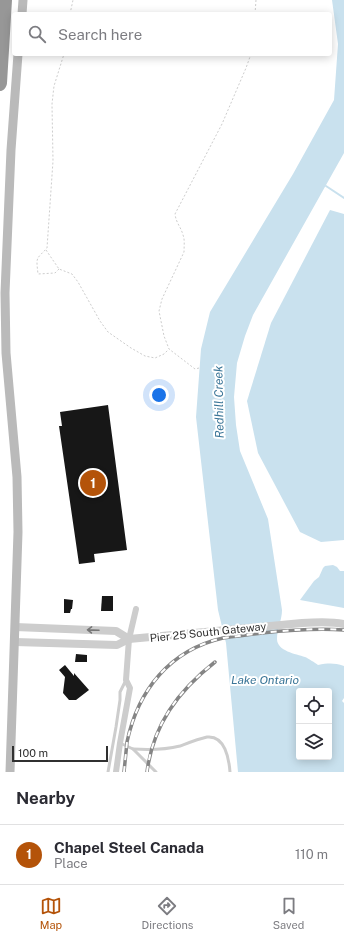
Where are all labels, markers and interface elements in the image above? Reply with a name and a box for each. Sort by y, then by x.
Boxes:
search box [12,12,332,56]
icon: search [26,23,48,45]
text: Search here [58,26,142,43]
water label: Redhill Creek [211,365,227,439]
your location [149,385,169,405]
pin: 1 [80,468,106,498]
street label: Pier 25 South Gateway [149,620,267,644]
one-way arrow [87,626,100,634]
water label: Lake Ontario [231,673,300,687]
map controls [296,688,332,760]
button: locate [296,688,332,724]
button: layers [296,724,332,760]
scale bar [12,744,108,763]
text: 100 m [18,747,48,759]
text: Nearby [16,788,75,808]
text: Chapel Steel Canada [54,839,204,856]
text: 1 [26,847,32,862]
text: 110 m [295,847,328,862]
text: Place [54,856,88,871]
tab: Map [40,895,62,931]
tab: Directions [142,895,193,931]
tab: Saved [273,895,304,931]

